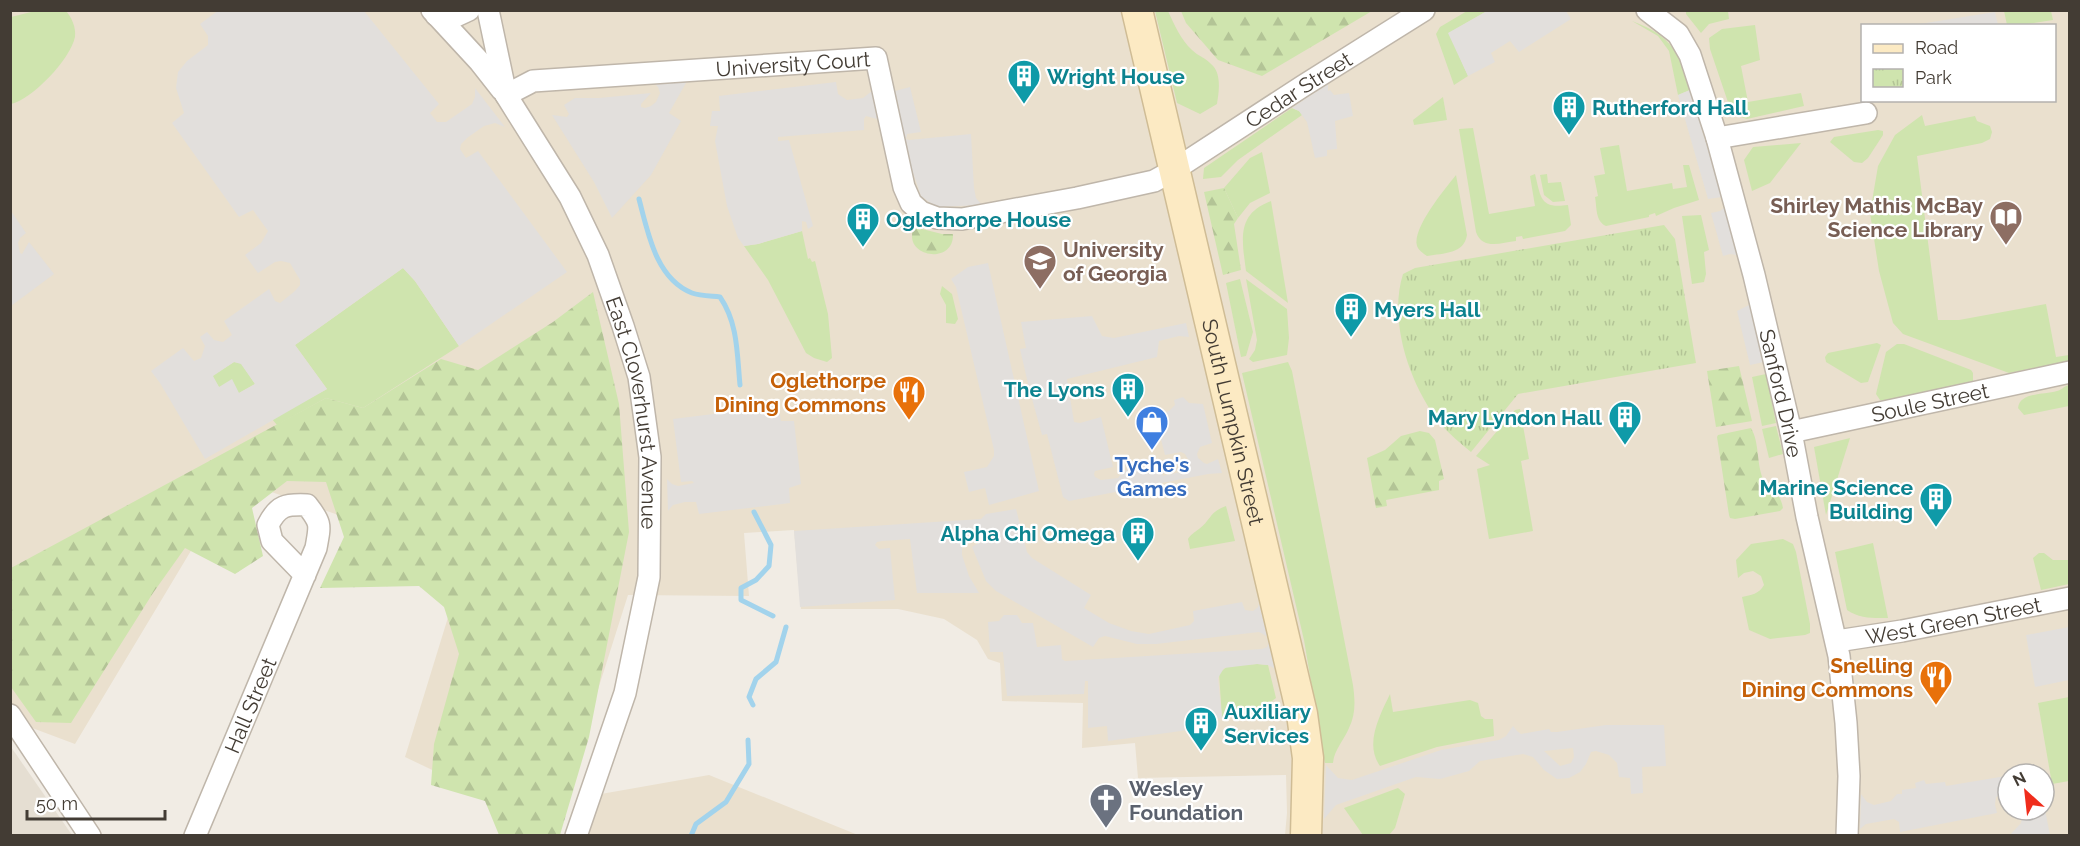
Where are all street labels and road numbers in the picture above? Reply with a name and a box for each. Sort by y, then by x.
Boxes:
street label: University Court [715,46,871,81]
street label: Cedar Street [1240,46,1356,133]
street label: East Cloverhurst Avenue [601,293,663,530]
street label: South Lumpkin Street [1197,316,1270,527]
street label: Sanford Drive [1755,327,1808,460]
street label: Soule Street [1869,377,1991,427]
street label: West Green Street [1864,592,2043,649]
street label: Hall Street [219,654,281,757]

